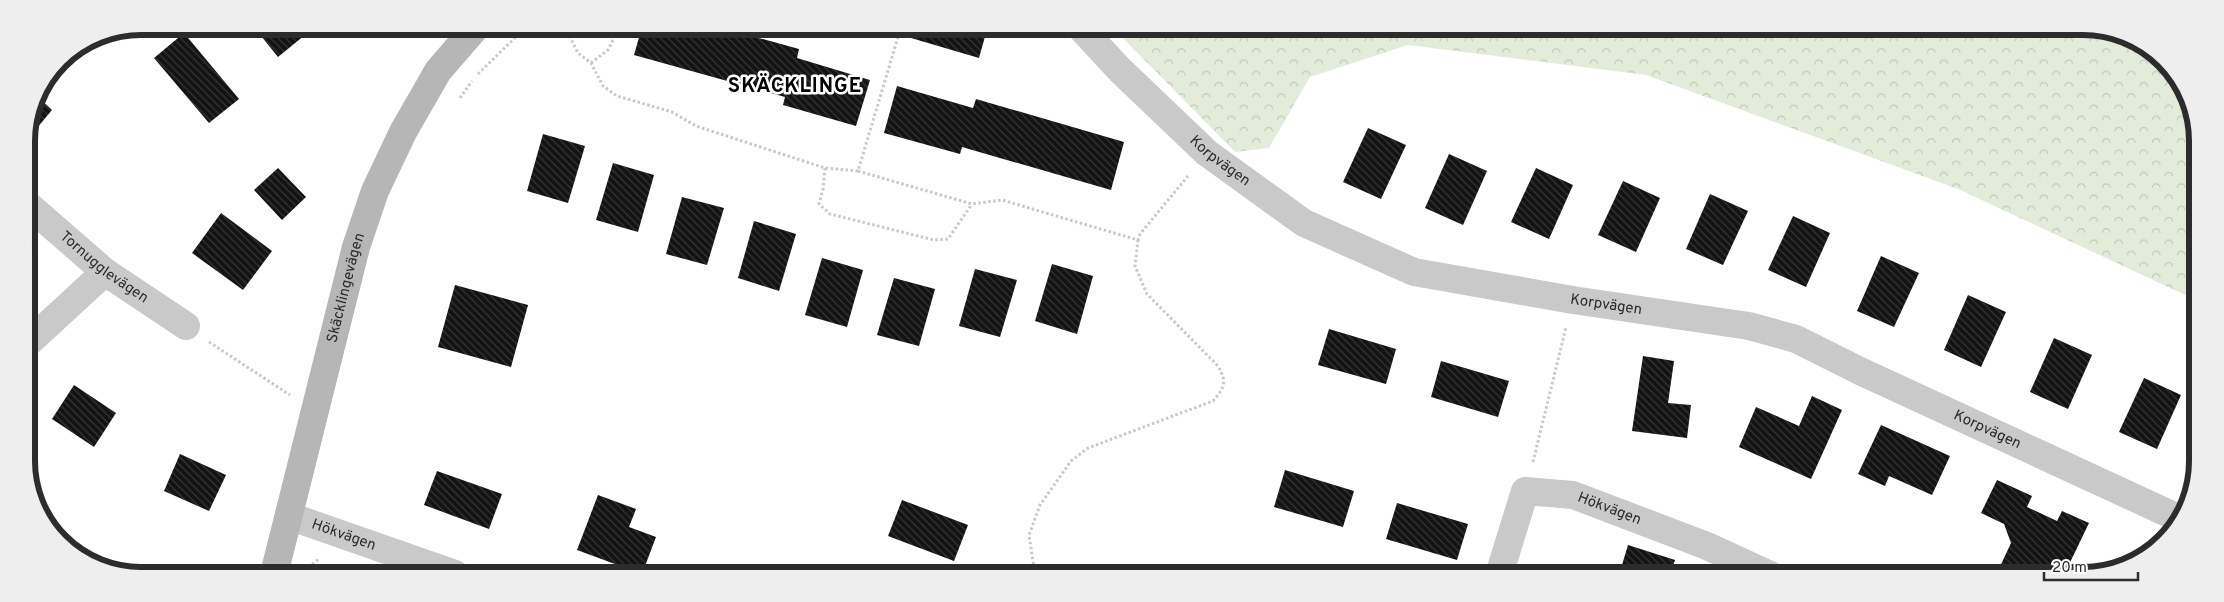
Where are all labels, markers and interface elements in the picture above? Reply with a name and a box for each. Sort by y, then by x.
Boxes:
district label: SKÄCKLINGE [728,73,862,100]
street label: Korpvägen [1185,132,1254,191]
street label: Tornugglevägen [56,227,152,308]
street label: Skäcklingevägen [323,230,370,345]
street label: Korpvägen [1569,290,1643,320]
street label: Korpvägen [1951,406,2024,454]
street label: Hökvägen [1575,488,1644,530]
street label: Hökvägen [309,515,378,555]
scale bar [2044,550,2138,582]
text: 20 m [2052,559,2087,578]

